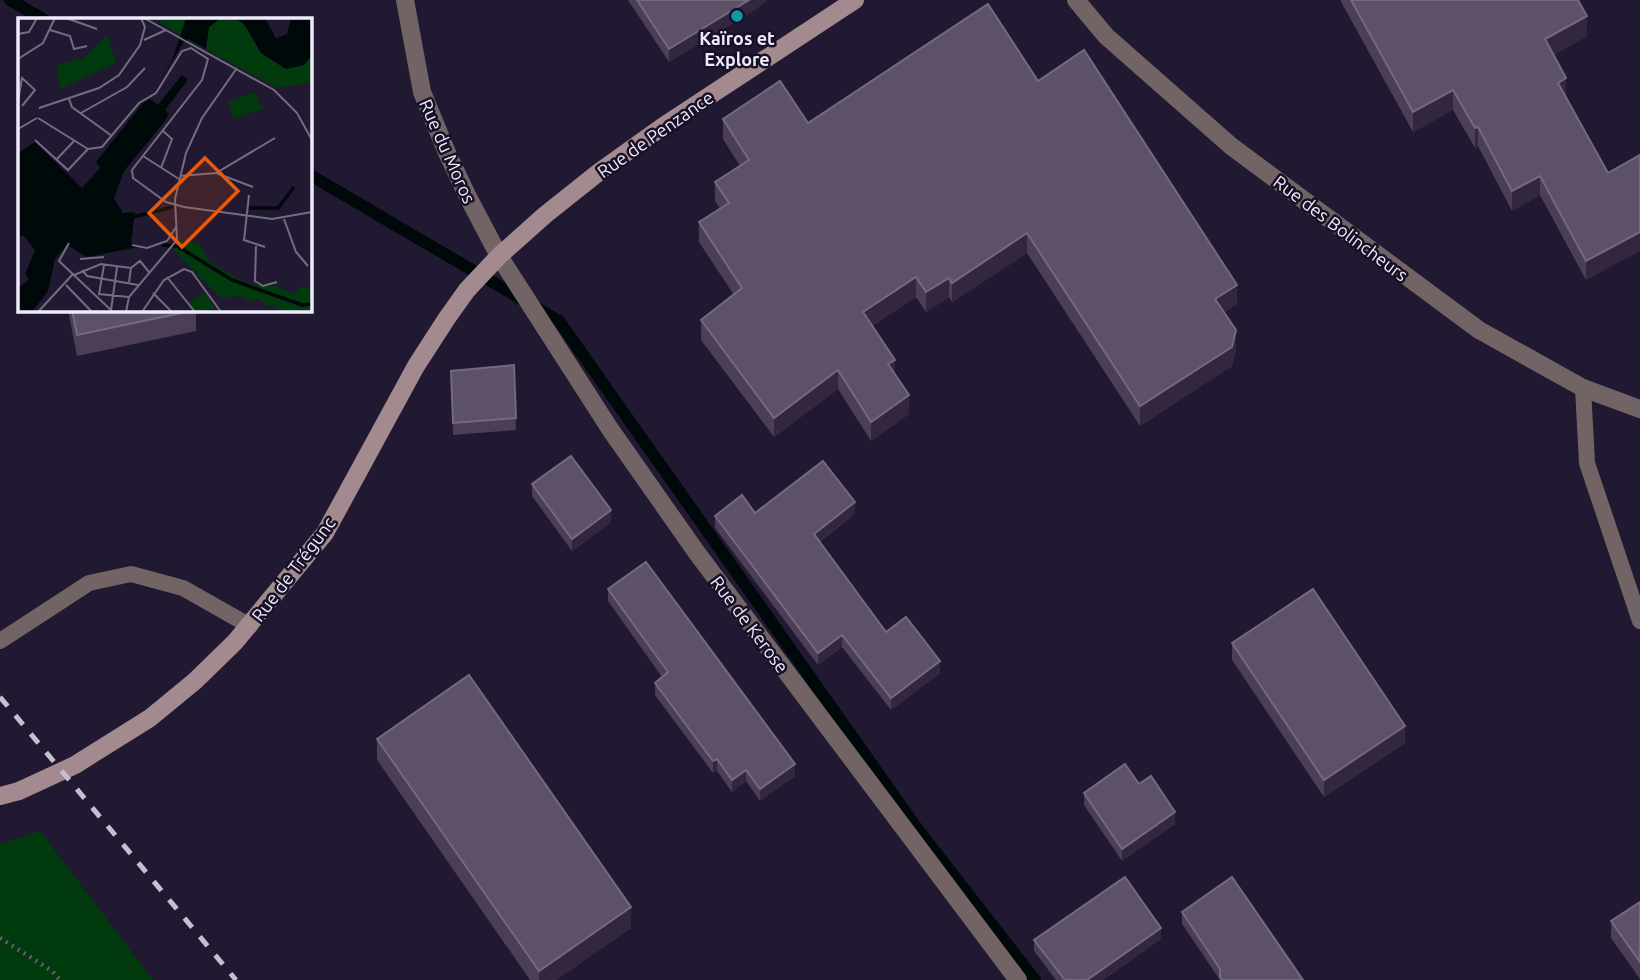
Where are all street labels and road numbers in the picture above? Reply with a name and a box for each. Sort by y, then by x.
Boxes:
street label: Rue de Penzance [593,87,717,181]
street label: Rue du Moros [416,96,480,206]
street label: Rue des Bolincheurs [1270,171,1412,285]
street label: Rue de Trégunc [247,513,339,625]
street label: Rue de Kerose [707,572,793,676]

